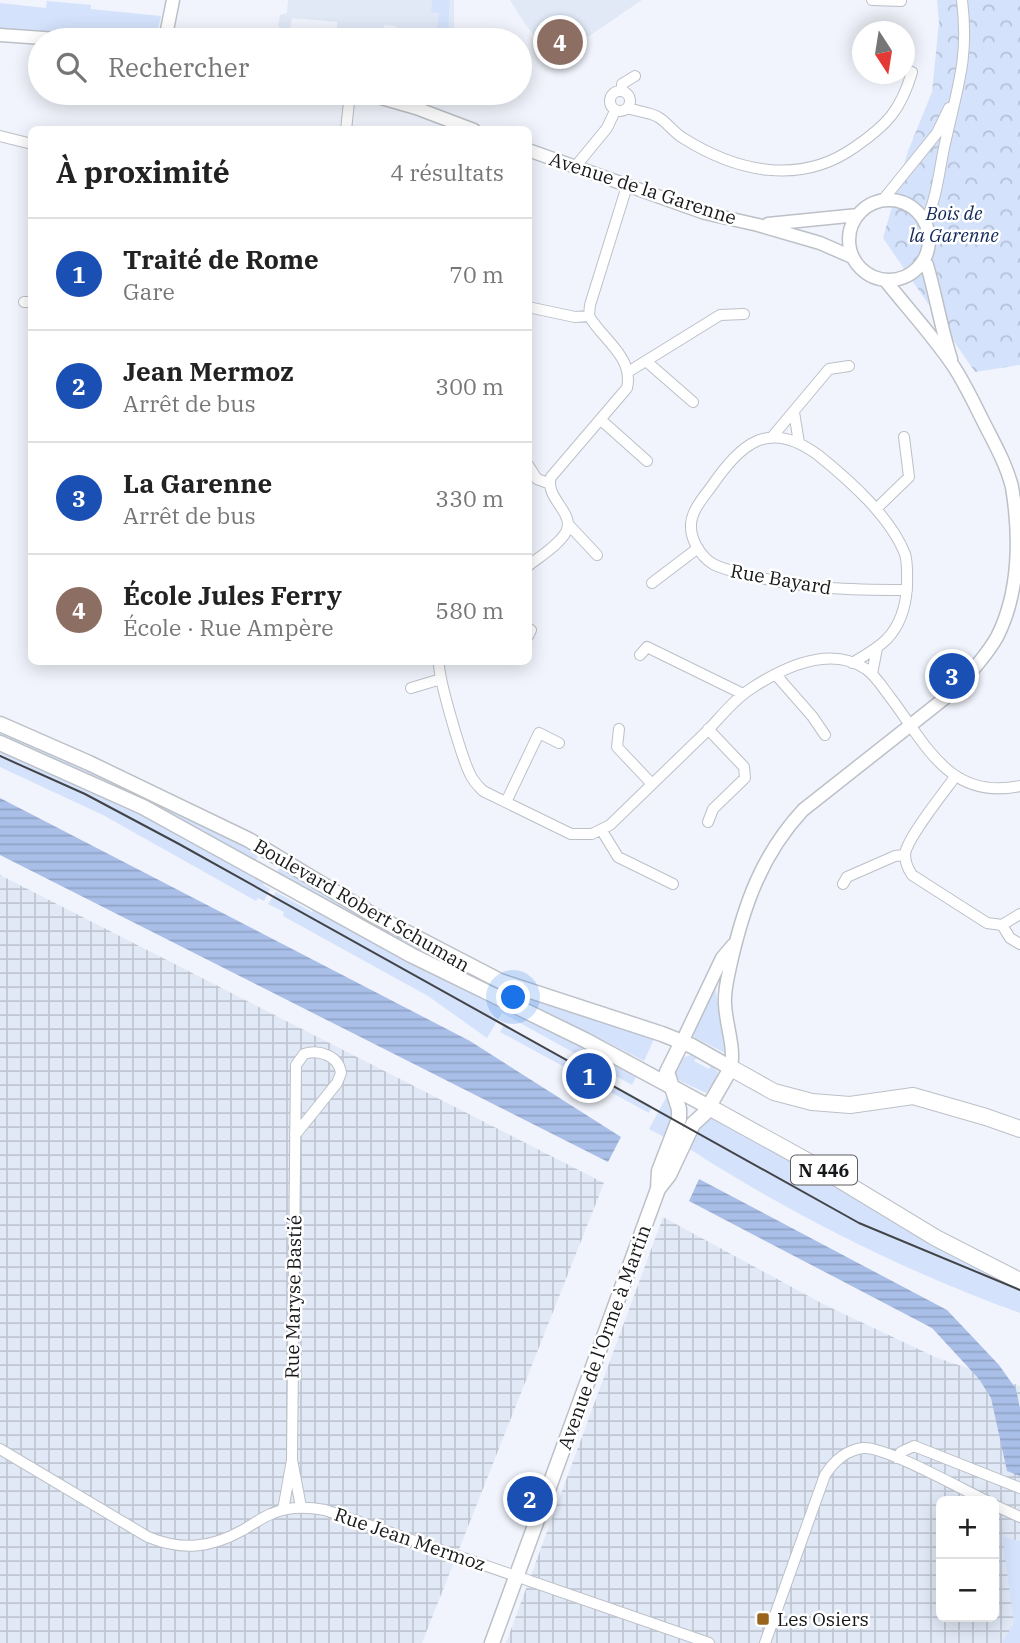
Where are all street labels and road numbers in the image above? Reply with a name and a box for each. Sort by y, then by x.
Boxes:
street label: Avenue de la Garenne [546,146,740,230]
street label: Rue Bayard [729,558,833,600]
street label: Boulevard Robert Schuman [250,833,474,977]
road number: N 446 [791,1156,857,1184]
street label: Rue Maryse Bastié [280,1215,306,1379]
street label: Avenue de l'Orme à Martin [552,1221,656,1453]
street label: Rue Jean Mermoz [331,1502,489,1576]

